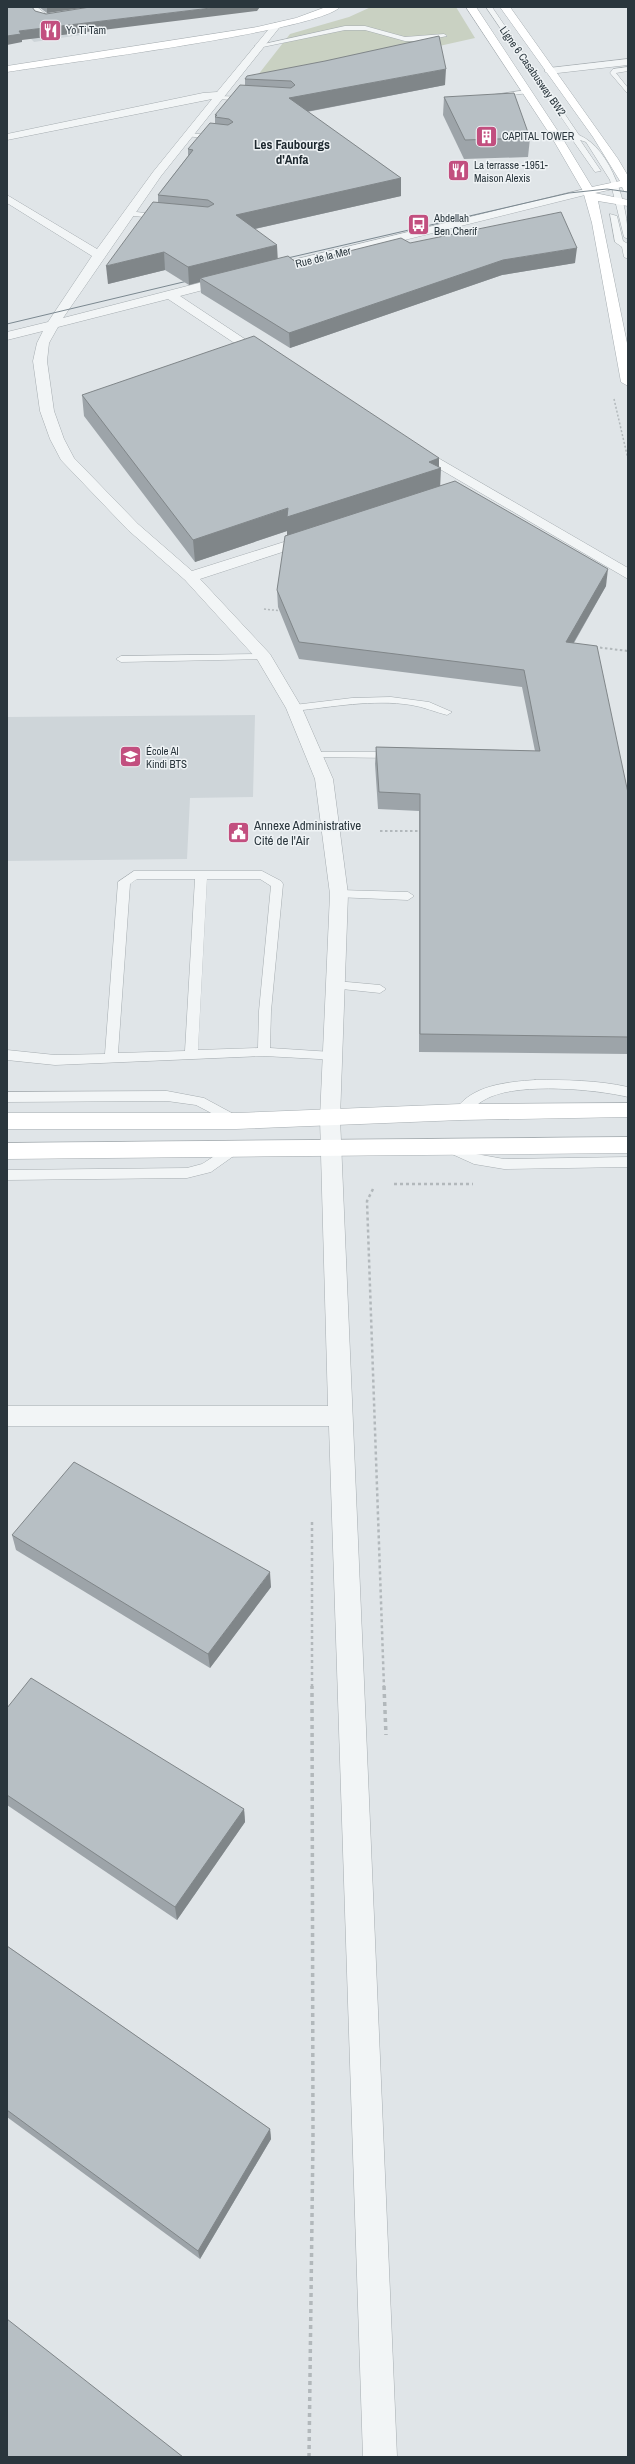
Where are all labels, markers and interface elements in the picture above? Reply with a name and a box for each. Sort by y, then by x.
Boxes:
restaurant icon: Yo Ti Tam [37,17,63,43]
place label: Yo Ti Tam [66,23,106,37]
street label: Ligne 6 Casabusway BW2 [497,23,569,119]
building icon: CAPITAL TOWER [474,123,500,149]
place label: CAPITAL TOWER [502,129,575,143]
district label: Les Faubourgs d'Anfa [254,136,330,168]
restaurant icon: La terrasse -1951- Maison Alexis [445,158,471,184]
place label: La terrasse -1951- Maison Alexis [474,158,548,185]
bus stop icon: Abdellah Ben Cherif [406,211,432,237]
place label: Abdellah Ben Cherif [433,211,478,238]
street label: Rue de la Mer [294,243,352,271]
school or university icon: École Al Kindi BTS [118,744,144,770]
place label: École Al Kindi BTS [146,744,187,771]
place label: Annexe Administrative Cité de l'Air [253,817,361,849]
public building icon: Annexe Administrative Cité de l'Air [226,819,252,845]

